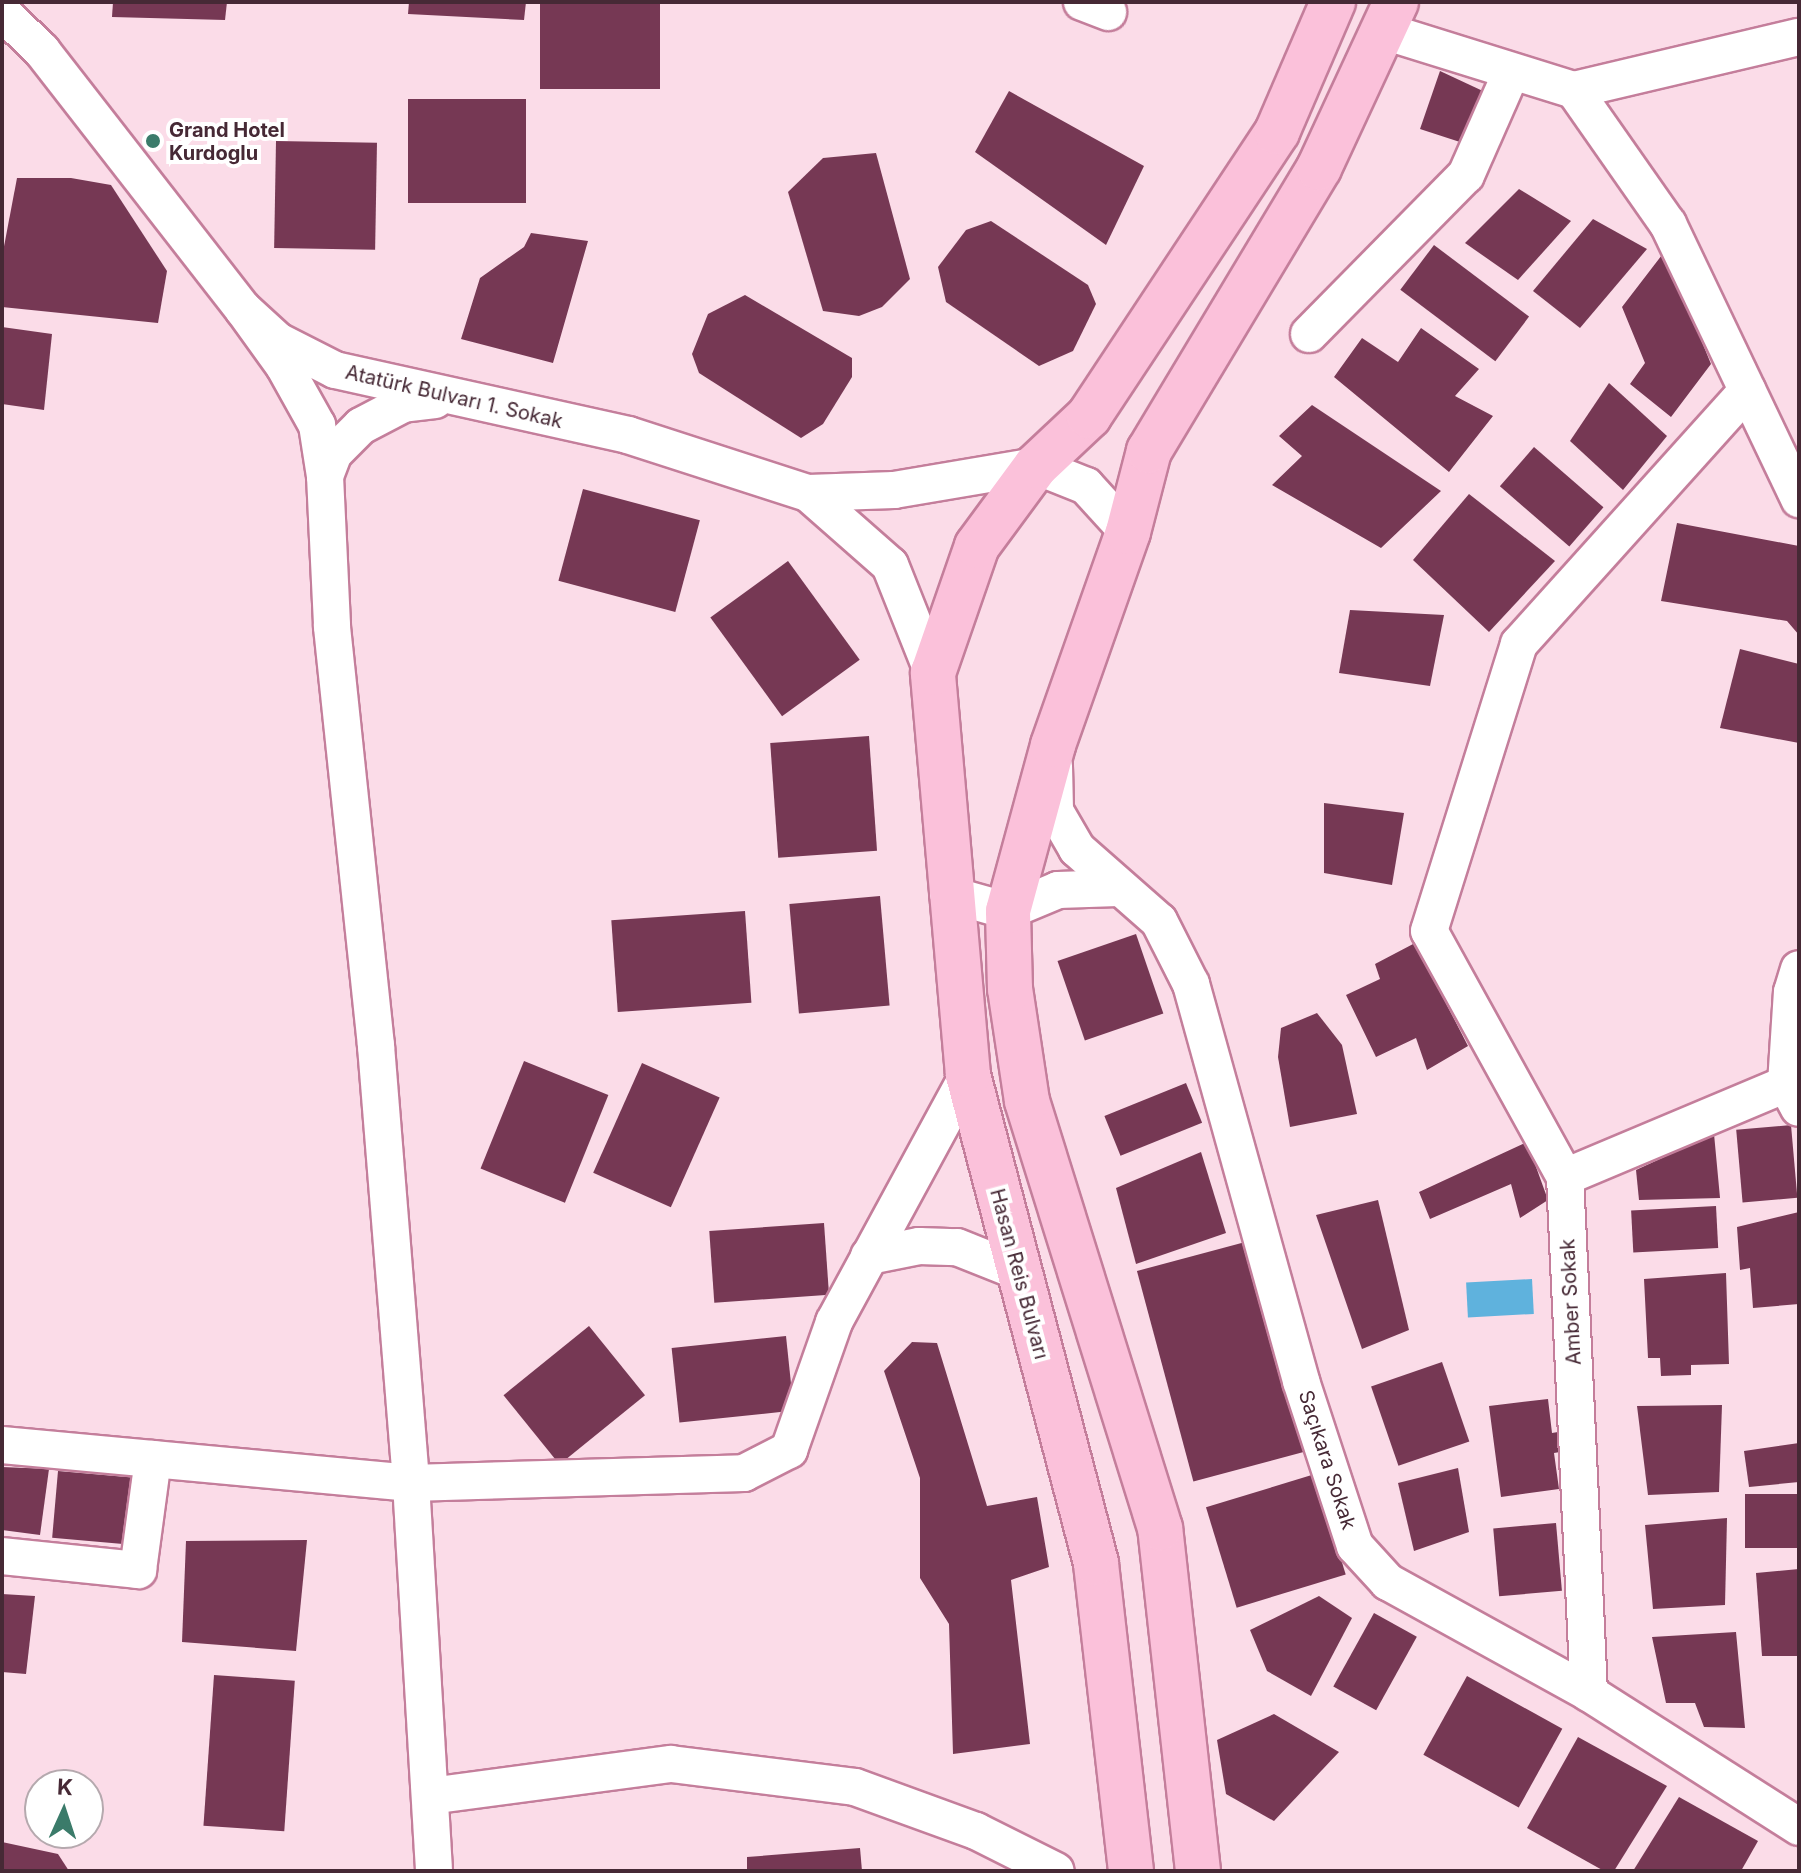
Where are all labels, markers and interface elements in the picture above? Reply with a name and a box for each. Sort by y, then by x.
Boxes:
place label: Grand Hotel Kurdoglu [169,118,285,165]
marker: Grand Hotel Kurdoglu [144,132,162,150]
street label: Atatürk Bulvarı 1. Sokak [343,360,565,434]
street label: Hasan Reis Bulvarı [985,1186,1053,1362]
street label: Amber Sokak [1556,1238,1586,1366]
street label: Saçıkara Sokak [1293,1387,1361,1533]
north arrow [24,1769,104,1849]
text: K [57,1774,74,1800]

